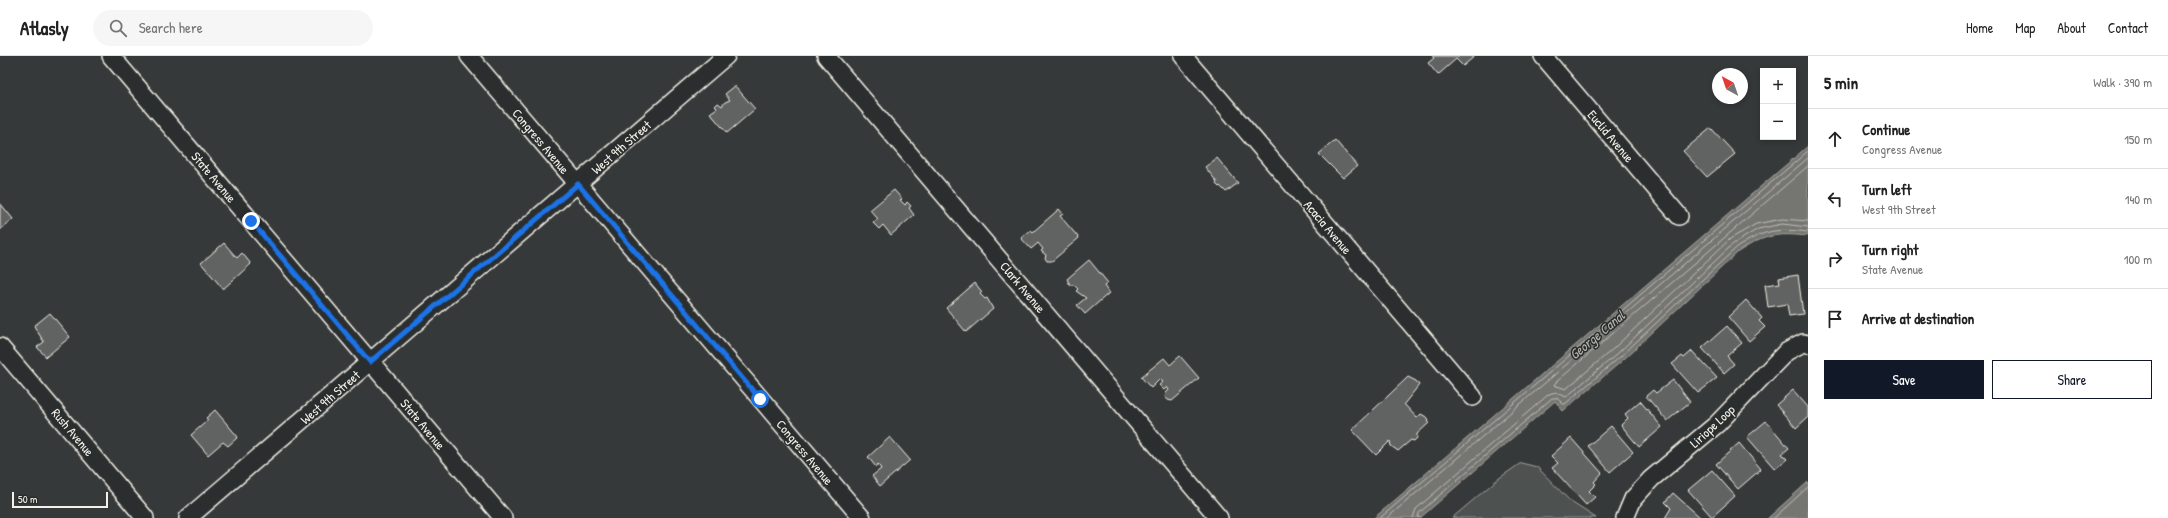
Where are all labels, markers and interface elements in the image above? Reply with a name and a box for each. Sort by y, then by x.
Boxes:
search box [93,10,373,46]
text: Atlasly [20,15,69,41]
icon: search [107,17,129,39]
text: Search here [139,17,203,38]
text: Home [1966,18,1993,37]
text: Map [2015,18,2035,37]
text: About [2057,18,2086,37]
text: Contact [2108,18,2148,37]
north arrow [1712,68,1748,104]
map controls [1760,68,1796,140]
button: + [1760,68,1796,104]
text: 5 min [1824,71,1858,94]
text: Walk · 390 m [2093,73,2152,91]
button: − [1760,104,1796,140]
street label: Congress Avenue [508,105,574,177]
street label: Euclid Avenue [1584,106,1638,166]
street label: West 9th Street [587,116,655,178]
text: Continue [1862,119,1910,140]
icon: ahead [1824,128,1846,150]
text: 150 m [2124,130,2152,148]
text: Congress Avenue [1862,140,1942,158]
street label: State Avenue [187,148,241,206]
text: Turn left [1862,179,1912,200]
icon: left [1824,188,1846,210]
text: 140 m [2125,190,2152,208]
street label: Acacia Avenue [1300,196,1356,258]
text: West 9th Street [1862,200,1936,218]
route end [242,212,260,230]
text: Turn right [1862,239,1918,260]
icon: right [1824,248,1846,270]
text: 100 m [2124,250,2152,268]
street label: Clark Avenue [996,257,1050,317]
text: State Avenue [1862,260,1923,278]
water label: George Canal [1565,305,1630,364]
icon: arrive [1824,308,1846,330]
text: Arrive at destination [1862,308,1974,329]
button: Save [1824,360,1984,399]
button: Share [1992,360,2152,399]
street label: West 9th Street [296,366,364,428]
route start [751,390,769,408]
street label: State Avenue [396,395,450,453]
street label: Liriope Loop [1686,400,1739,452]
street label: Rush Avenue [48,404,98,460]
street label: Congress Avenue [772,416,838,488]
scale bar [12,490,108,509]
text: 50 m [18,492,38,506]

